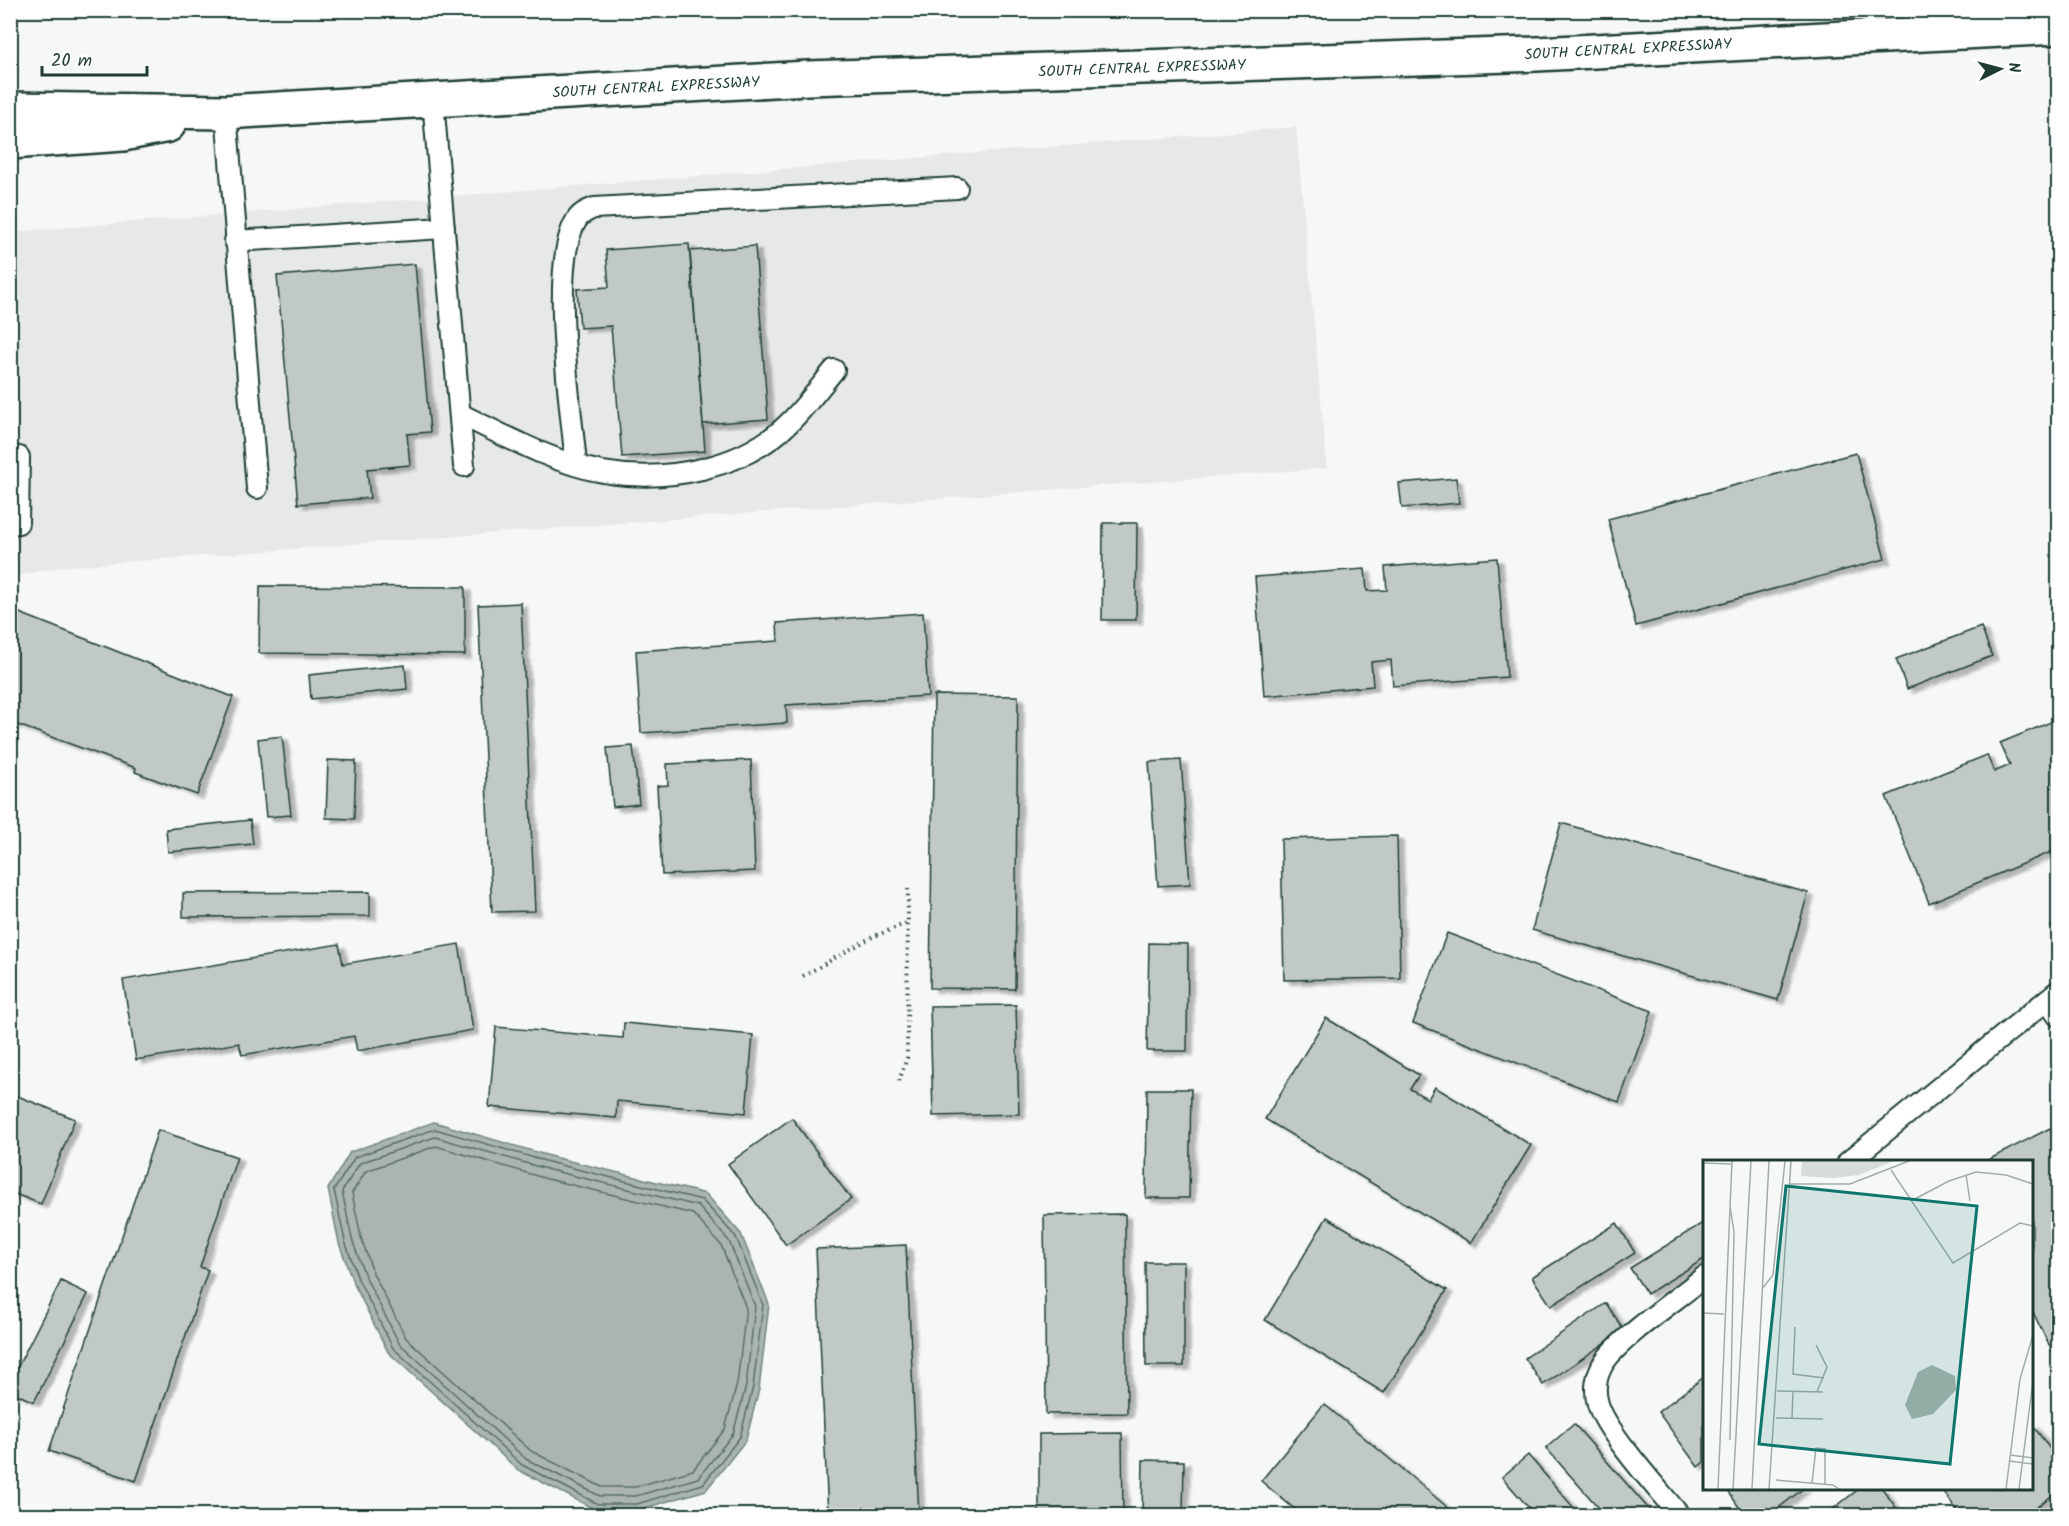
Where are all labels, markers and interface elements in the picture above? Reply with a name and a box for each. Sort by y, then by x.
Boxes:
street label: SOUTH CENTRAL EXPRESSWAY [1524,33,1734,67]
scale bar [42,39,147,77]
north arrow [1970,39,2030,99]
text: 20 m [51,47,92,76]
street label: SOUTH CENTRAL EXPRESSWAY [1038,53,1247,85]
text: N [2000,61,2026,74]
street label: SOUTH CENTRAL EXPRESSWAY [552,71,762,105]
inset map [1703,1160,2033,1490]

